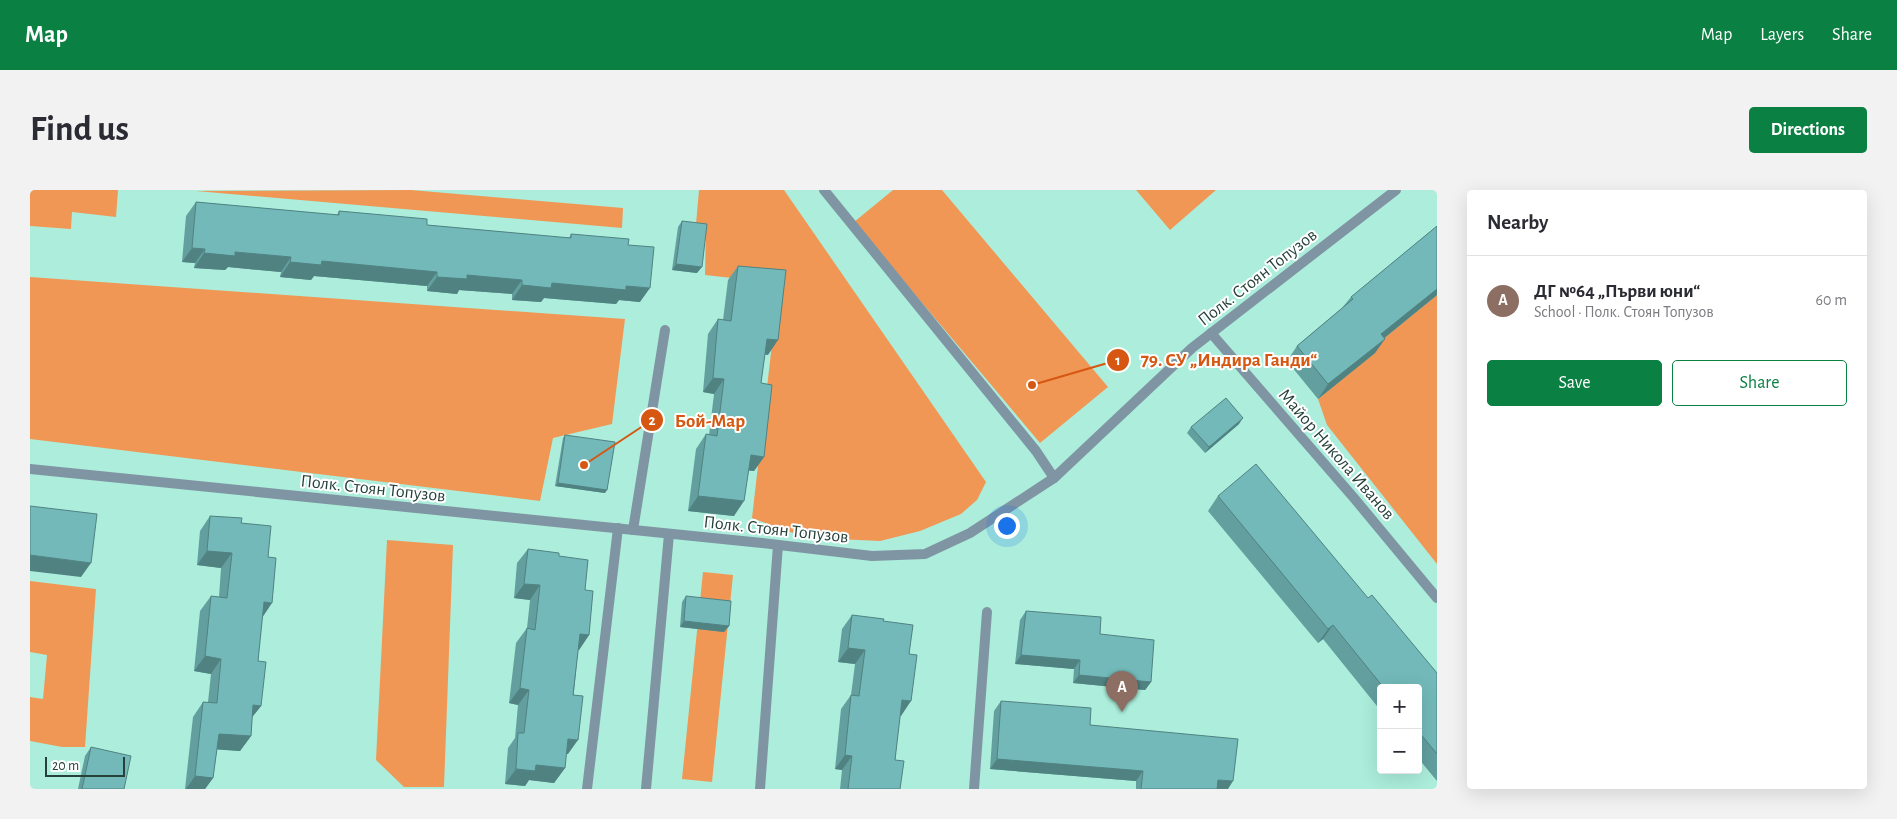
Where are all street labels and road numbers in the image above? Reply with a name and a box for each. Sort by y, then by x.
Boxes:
street label: Полк. Стоян Топузов [1195,226,1320,330]
street label: Майор Никола Иванов [1275,386,1398,523]
street label: Полк. Стоян Топузов [300,472,446,506]
street label: Полк. Стоян Топузов [703,513,849,547]

